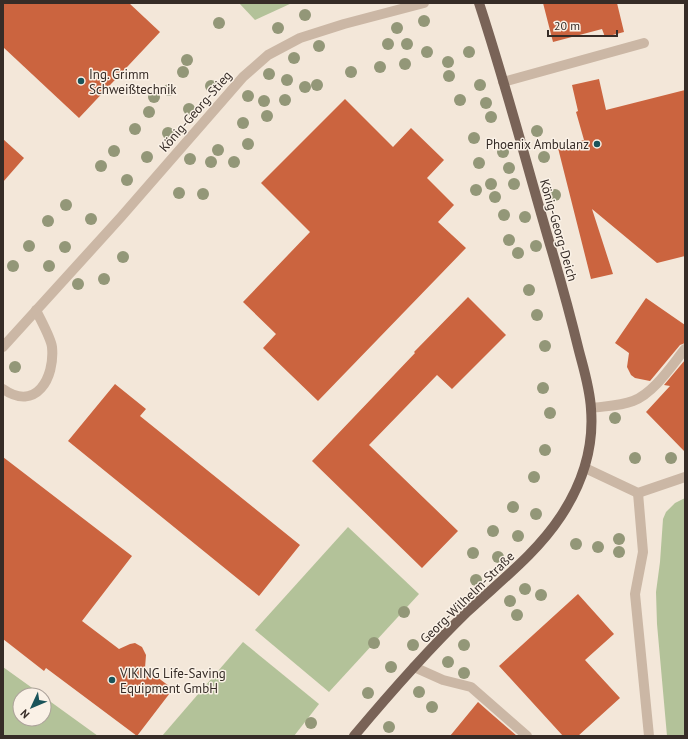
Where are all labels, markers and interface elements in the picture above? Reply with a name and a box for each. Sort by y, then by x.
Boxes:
scale bar [548,12,617,38]
text: 20 m [554,18,580,33]
place label: Ing. Grimm Schweißtechnik [89,66,177,98]
street label: König-Georg-Stieg [155,67,235,155]
marker: Ing. Grimm Schweißtechnik [76,76,86,86]
place label: Phoenix Ambulanz [486,136,589,153]
marker: Phoenix Ambulanz [592,139,602,149]
street label: König-Georg-Deich [536,177,581,283]
street label: Georg-Wilhelm-Straße [417,548,518,647]
place label: VIKING Life-Saving Equipment GmbH [119,665,226,697]
marker: VIKING Life-Saving Equipment GmbH [107,675,117,685]
north arrow [12,687,52,727]
text: N [17,706,32,721]

